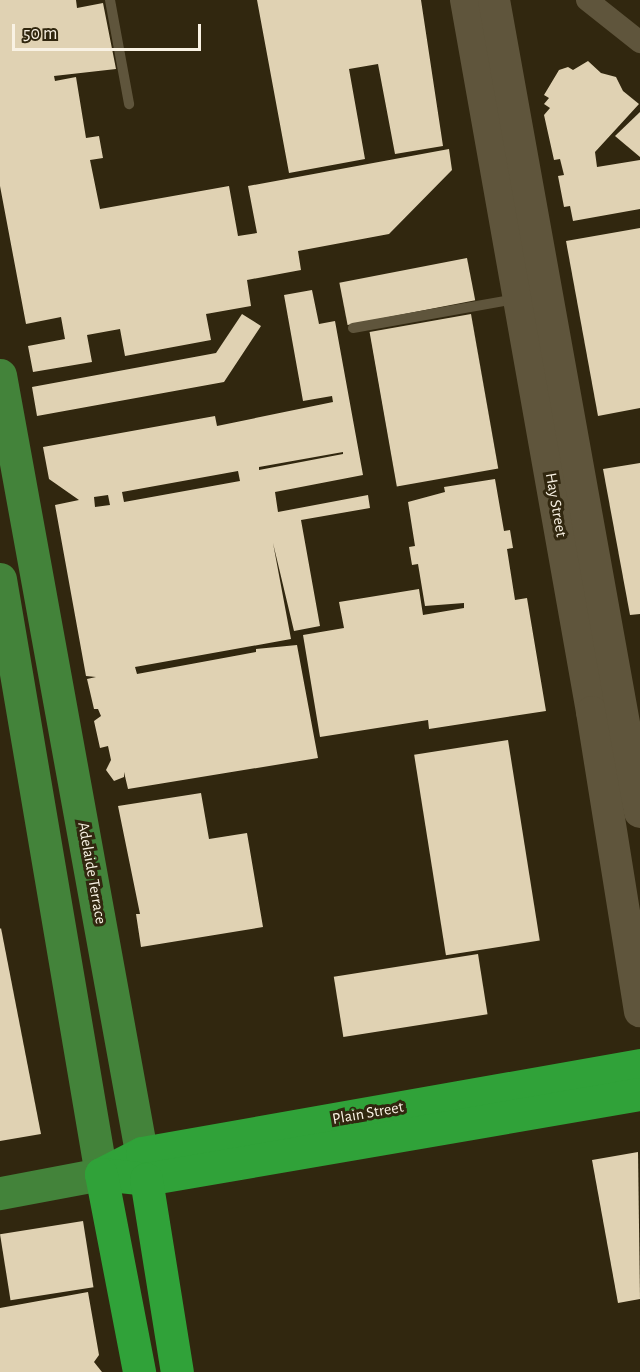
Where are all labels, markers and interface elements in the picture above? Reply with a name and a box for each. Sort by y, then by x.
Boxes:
scale bar [15,12,204,50]
text: 50 m [23,25,57,43]
street label: Hay Street [541,471,571,539]
street label: Adelaide Terrace [74,820,110,926]
street label: Plain Street [331,1097,405,1129]

